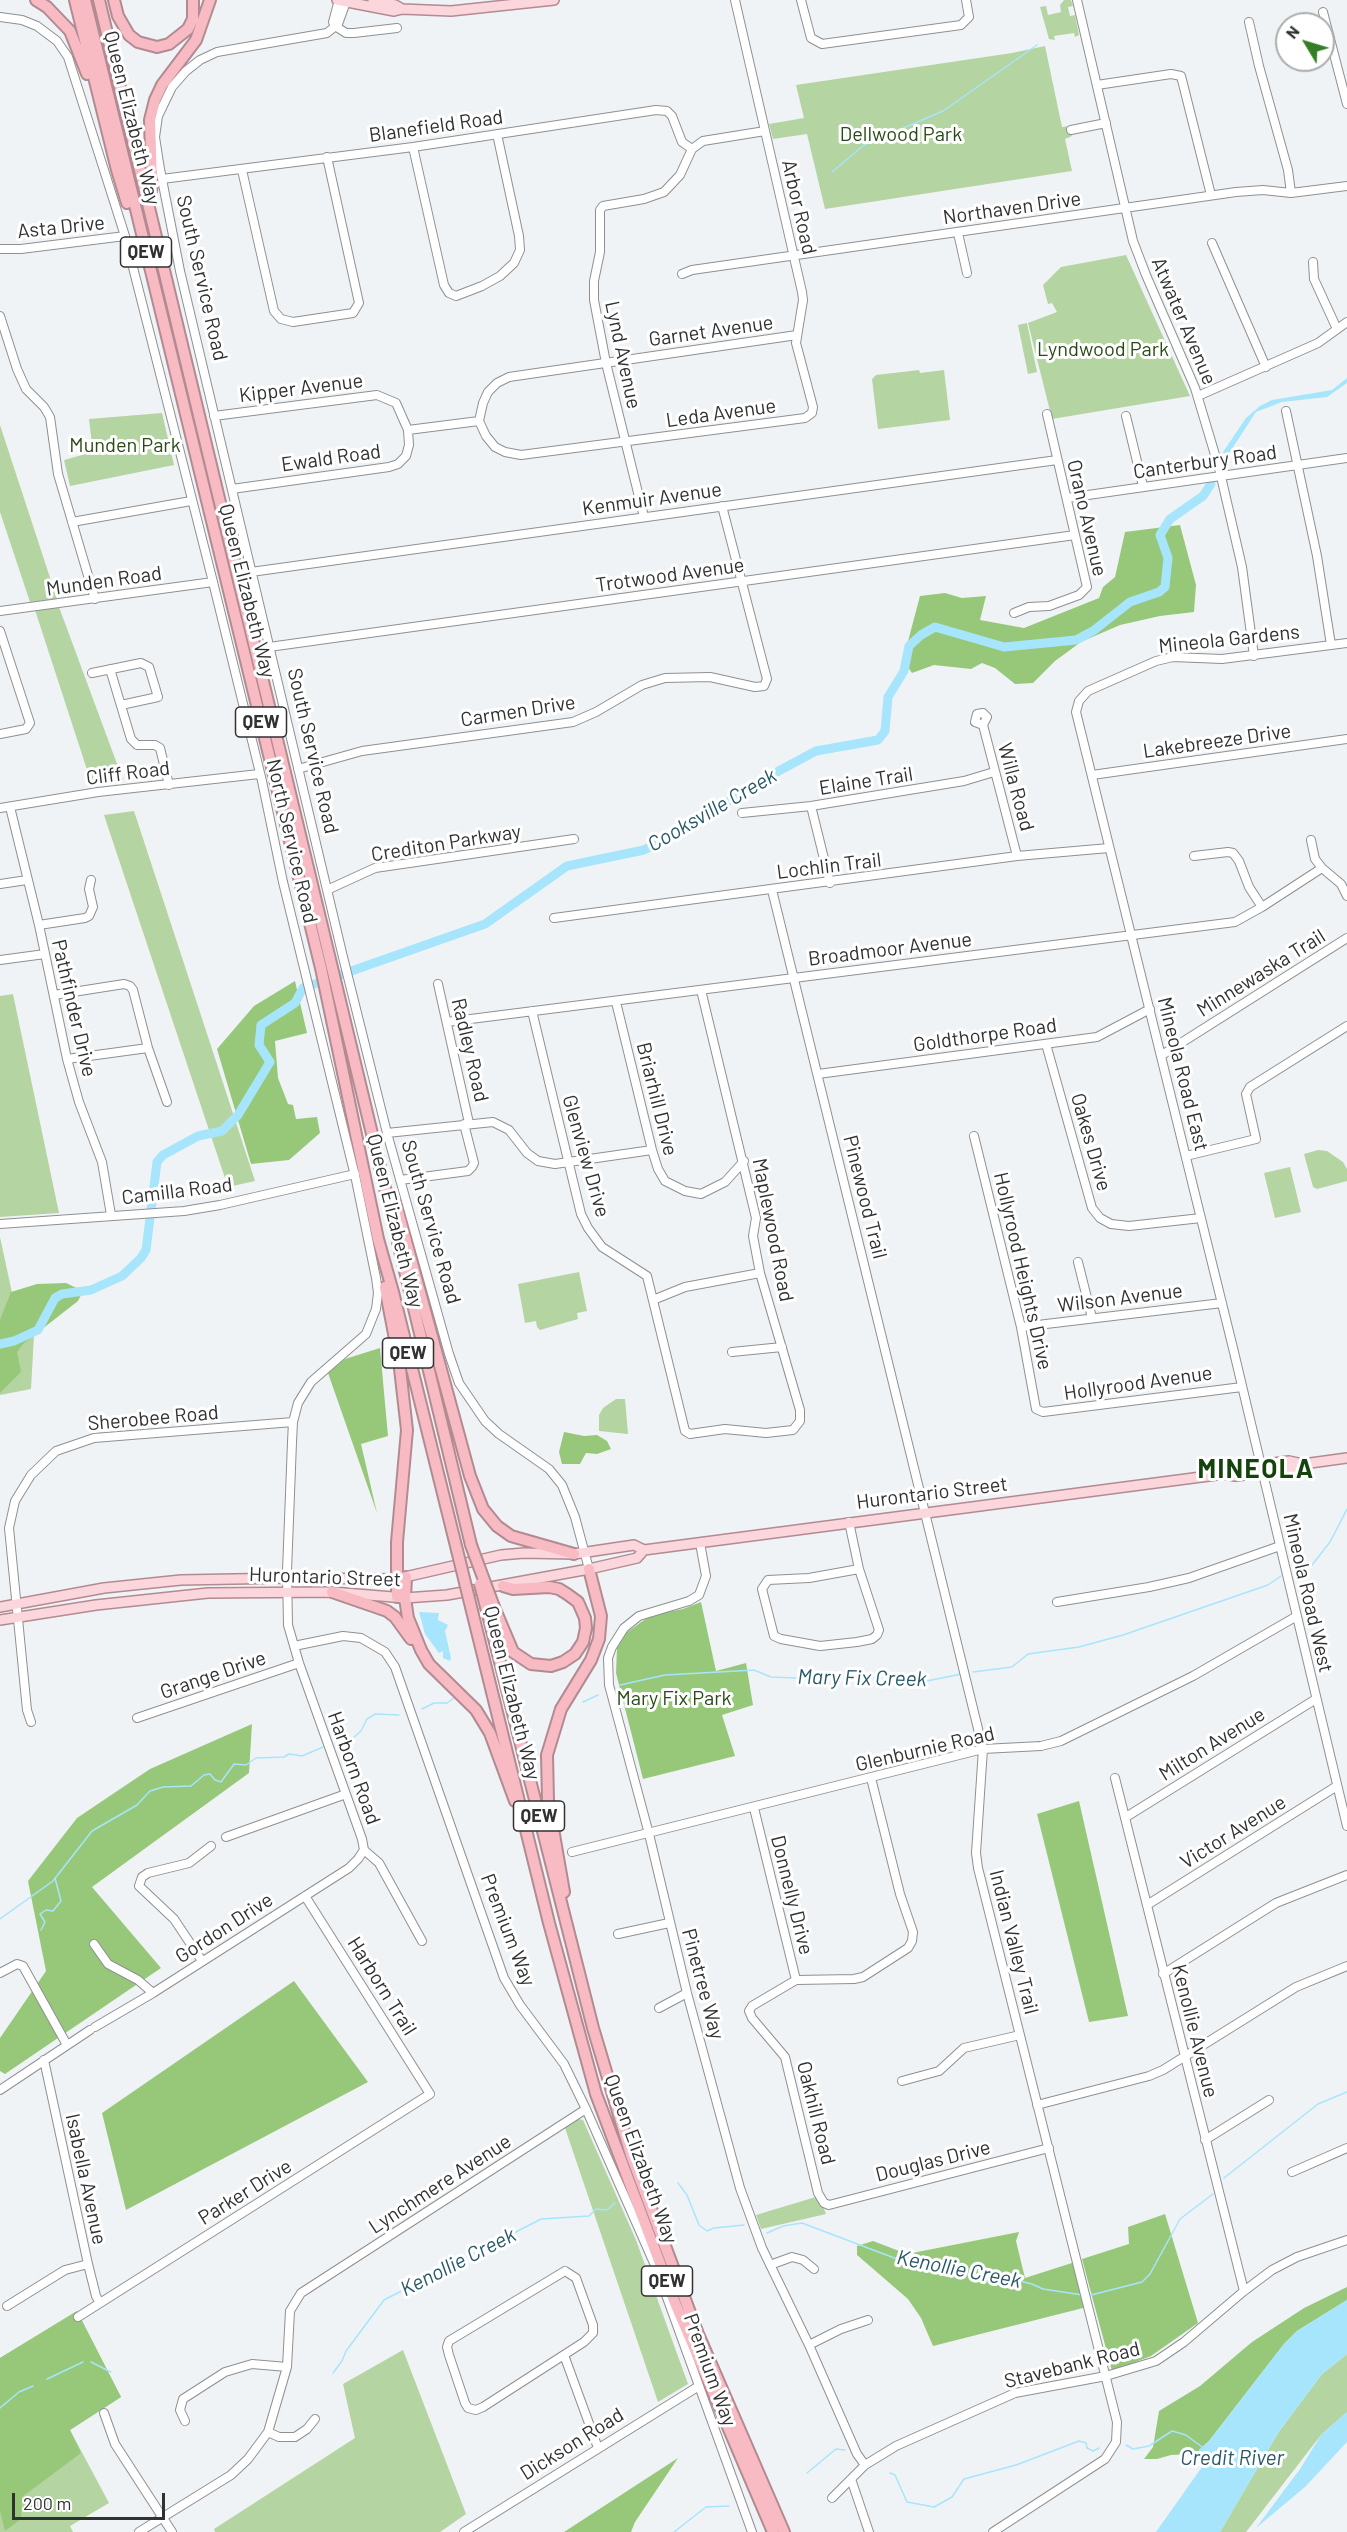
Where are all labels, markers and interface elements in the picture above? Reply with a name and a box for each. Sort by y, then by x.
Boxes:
north arrow [1275,12,1335,72]
text: N [1281,22,1303,42]
street label: Queen Elizabeth Way [99,28,165,208]
street label: Blanefield Road [367,105,505,147]
park label: Dellwood Park [840,122,962,146]
street label: Arbor Road [776,157,822,257]
street label: Northaven Drive [941,186,1083,230]
street label: South Service Road [171,193,233,363]
street label: Asta Drive [16,210,106,244]
road number: QEW [120,237,172,267]
street label: Atwater Avenue [1146,254,1222,388]
street label: Lynd Avenue [600,299,646,411]
street label: Garnet Avenue [647,310,775,352]
park label: Lyndwood Park [1037,337,1169,361]
street label: Kipper Avenue [238,368,364,408]
street label: Leda Avenue [665,393,777,433]
park label: Munden Park [69,433,181,457]
street label: Ewald Road [280,439,382,477]
street label: Canterbury Road [1132,440,1278,484]
street label: Orano Avenue [1062,457,1112,579]
street label: Kenmuir Avenue [581,477,723,521]
street label: Queen Elizabeth Way [214,501,280,681]
street label: Trotwood Avenue [594,553,746,597]
street label: Munden Road [45,561,163,601]
street label: Mineola Gardens [1157,620,1301,658]
street label: South Service Road [282,666,344,836]
street label: Carmen Drive [459,690,577,732]
road number: QEW [236,707,286,737]
street label: Lakebreeze Drive [1141,719,1293,763]
street label: Willa Road [993,740,1039,834]
street label: Cliff Road [85,756,171,790]
street label: North Service Road [261,756,323,926]
street label: Elaine Trail [817,762,915,800]
water label: Cooksville Creek [643,763,781,857]
street label: Crediton Parkway [369,819,523,867]
street label: Lochlin Trail [775,848,883,884]
street label: Minnewaska Trail [1192,924,1330,1022]
street label: Broadmoor Avenue [807,927,973,971]
street label: Pathfinder Drive [47,937,101,1079]
street label: Mineola Road East [1152,995,1214,1153]
street label: Radley Road [446,996,494,1104]
street label: Goldthorpe Road [912,1013,1058,1057]
street label: Briarhill Drive [631,1040,683,1158]
street label: Oakes Drive [1066,1090,1116,1194]
street label: Glenview Drive [557,1092,615,1220]
street label: Queen Elizabeth Way [362,1131,428,1311]
street label: Pinewood Trail [838,1133,892,1261]
street label: South Service Road [396,1137,466,1307]
street label: Maplewood Road [747,1156,799,1304]
street label: Hollyrood Heights Drive [989,1170,1057,1372]
street label: Camilla Road [120,1172,234,1210]
street label: Wilson Avenue [1056,1278,1184,1318]
road number: QEW [382,1338,434,1368]
street label: Hollyrood Avenue [1062,1361,1214,1405]
street label: Sherobee Road [87,1400,219,1436]
district label: MINEOLA [1197,1453,1315,1485]
street label: Hurontario Street [855,1472,1009,1514]
street label: Mineola Road West [1278,1511,1338,1675]
street label: Hurontario Street [249,1562,401,1592]
street label: Queen Elizabeth Way [479,1603,545,1783]
street label: Grange Drive [157,1646,269,1704]
water label: Mary Fix Creek [797,1664,927,1692]
park label: Mary Fix Park [617,1686,731,1710]
street label: Milton Avenue [1155,1702,1269,1786]
street label: Harborn Road [322,1708,386,1828]
street label: Glenburnie Road [853,1721,997,1777]
street label: Victor Avenue [1176,1790,1290,1874]
road number: QEW [514,1801,564,1831]
street label: Donnelly Drive [766,1833,818,1957]
street label: Indian Valley Trail [984,1867,1044,2017]
street label: Premium Way [476,1870,540,1990]
street label: Gordon Drive [171,1888,277,1968]
street label: Pinetree Way [677,1926,729,2042]
street label: Harborn Trail [342,1932,422,2040]
street label: Kenollie Avenue [1167,1962,1223,2100]
street label: Oakhill Road [792,2059,840,2167]
street label: Queen Elizabeth Way [599,2071,683,2247]
street label: Isabella Avenue [60,2111,112,2247]
street label: Lynchmere Avenue [364,2129,516,2239]
street label: Douglas Drive [873,2135,993,2187]
street label: Parker Drive [194,2154,296,2230]
water label: Kenollie Creek [396,2222,520,2302]
water label: Kenollie Creek [895,2245,1023,2293]
road number: QEW [642,2266,692,2296]
street label: Premium Way [678,2310,742,2430]
street label: Stavebank Road [1002,2337,1142,2393]
street label: Dickson Road [516,2403,628,2485]
water label: Credit River [1180,2445,1284,2471]
scale bar [15,2481,168,2519]
text: 200 m [23,2492,71,2514]

